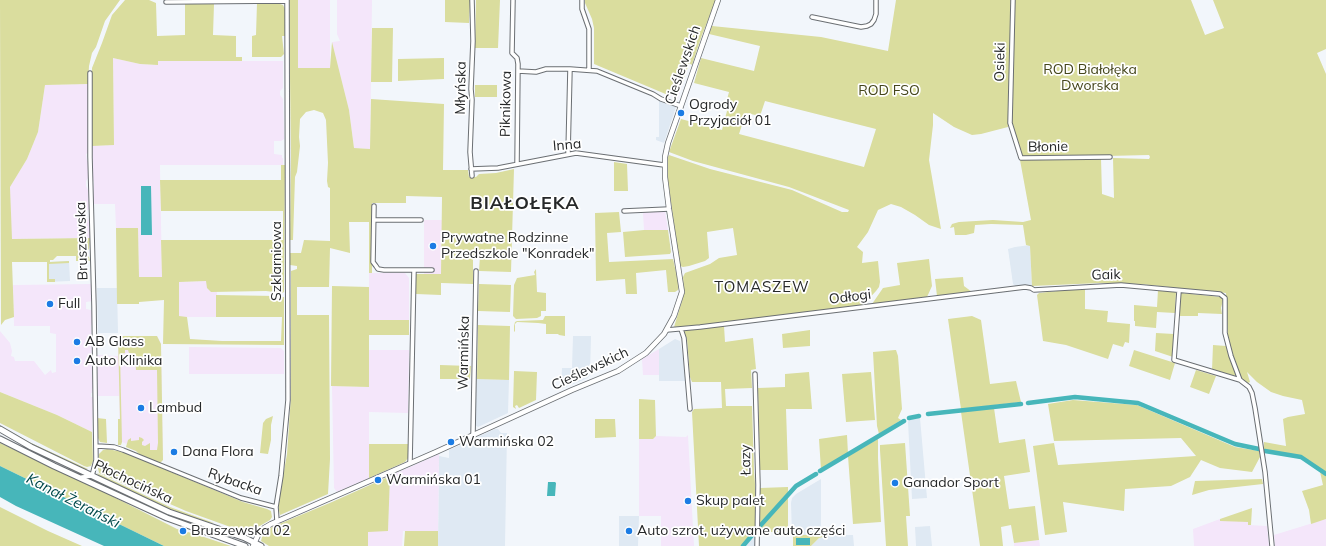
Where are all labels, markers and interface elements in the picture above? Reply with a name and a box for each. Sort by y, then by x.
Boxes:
street label: Cieślewskich [662,23,704,107]
street label: Osieki [991,42,1009,82]
street label: Młyńska [452,61,470,115]
park label: ROD Białołęka Dworska [1043,62,1137,94]
street label: Piknikowa [497,71,515,137]
park label: ROD FSO [858,83,920,99]
place label: Ogrody Przyjaciół 01 [689,97,771,130]
marker: Ogrody Przyjaciół 01 [676,108,686,118]
street label: Inna [552,135,582,155]
street label: Błonie [1028,138,1068,156]
district label: BIAŁOŁĘKA [470,193,580,215]
street label: Bruszewska [72,201,92,281]
street label: Szklarniowa [269,221,285,301]
place label: Prywatne Rodzinne Przedszkole "Konradek" [441,230,595,262]
marker: Prywatne Rodzinne Przedszkole "Konradek" [428,241,438,251]
street label: Gaik [1091,266,1121,284]
district label: TOMASZEW [714,278,810,296]
street label: Odłogi [828,286,872,308]
place label: Full [58,296,80,312]
marker: Full [45,299,55,309]
street label: Warmińska [455,316,473,390]
place label: AB Glass [85,334,144,350]
marker: AB Glass [72,337,82,347]
street label: Cieślewskich [549,344,631,394]
place label: Auto Klinika [85,353,162,369]
marker: Auto Klinika [72,356,82,366]
place label: Lambud [149,400,202,416]
marker: Lambud [136,403,146,413]
place label: Warmińska 02 [459,434,554,450]
marker: Warmińska 02 [446,437,456,447]
place label: Dana Flora [182,444,254,460]
street label: Łazy [737,445,755,475]
marker: Dana Flora [169,447,179,457]
street label: Płochocińska [91,457,175,507]
street label: Rybacka [206,465,264,499]
water label: Kanał Żerański [23,470,123,532]
place label: Warmińska 01 [386,472,481,488]
marker: Warmińska 01 [373,475,383,485]
place label: Ganador Sport [903,475,999,491]
marker: Ganador Sport [890,478,900,488]
place label: Skup palet [696,493,765,509]
marker: Skup palet [683,496,693,506]
place label: Bruszewska 02 [191,523,290,539]
place label: Auto szrot, używane auto części [637,523,845,539]
marker: Bruszewska 02 [178,526,188,536]
marker: Auto szrot, używane auto części [624,526,634,536]

